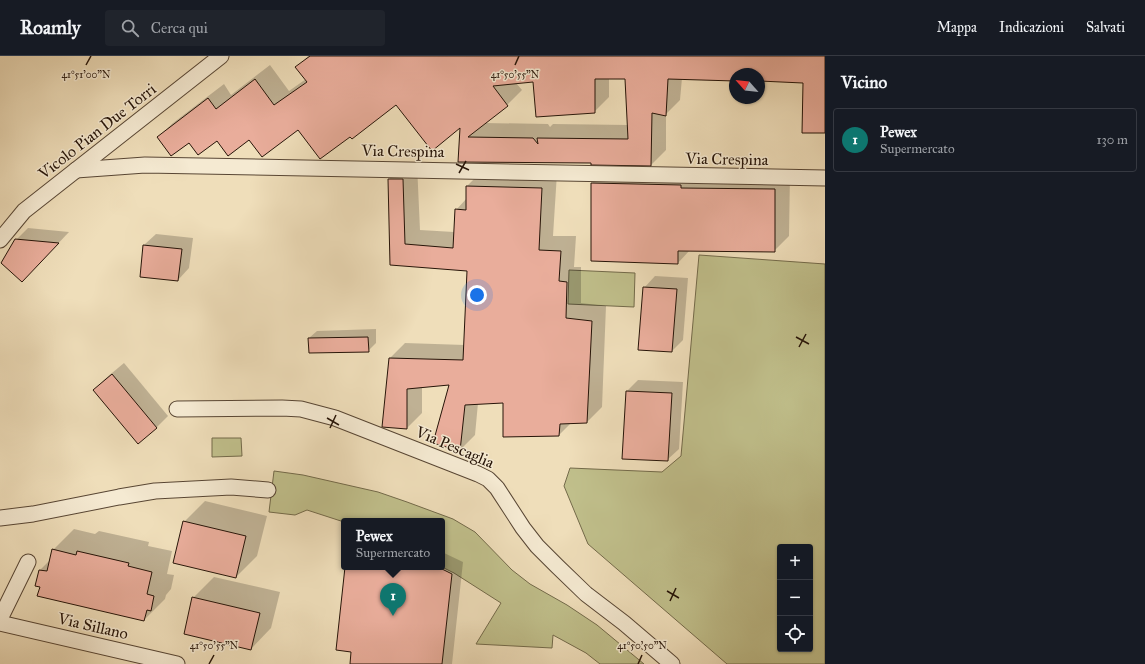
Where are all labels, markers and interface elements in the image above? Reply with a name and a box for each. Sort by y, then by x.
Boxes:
search box [105,10,385,46]
text: Roamly [20,16,81,39]
icon: search [119,17,141,39]
text: Cerca qui [151,19,208,37]
text: Mappa [937,19,977,36]
text: Indicazioni [999,19,1064,36]
text: Salvati [1086,19,1125,36]
north arrow [729,68,765,104]
text: 41°51'00"N [61,69,111,81]
text: 41°50'55"N [491,69,540,81]
text: Vicino [841,72,887,93]
street label: Vicolo Pian Due Torri [34,79,160,183]
text: Pewex [880,123,917,141]
text: 1 [852,132,858,148]
text: 130 m [1096,132,1128,148]
street label: Via Crespina [360,141,445,161]
text: Supermercato [880,141,955,157]
street label: Via Crespina [684,149,769,169]
your location [467,285,487,305]
street label: Via Pescaglia [412,422,497,473]
popup [341,518,445,570]
text: Pewex [356,527,393,545]
map controls [777,544,813,652]
button: + [777,544,813,580]
text: Supermercato [356,545,430,561]
button: − [777,580,813,616]
pin: 1 [380,583,406,616]
street label: Via Sillano [55,608,130,643]
button: locate [777,616,813,652]
text: 41°50'55"N [190,640,239,652]
text: 41°50'50"N [617,640,667,652]

